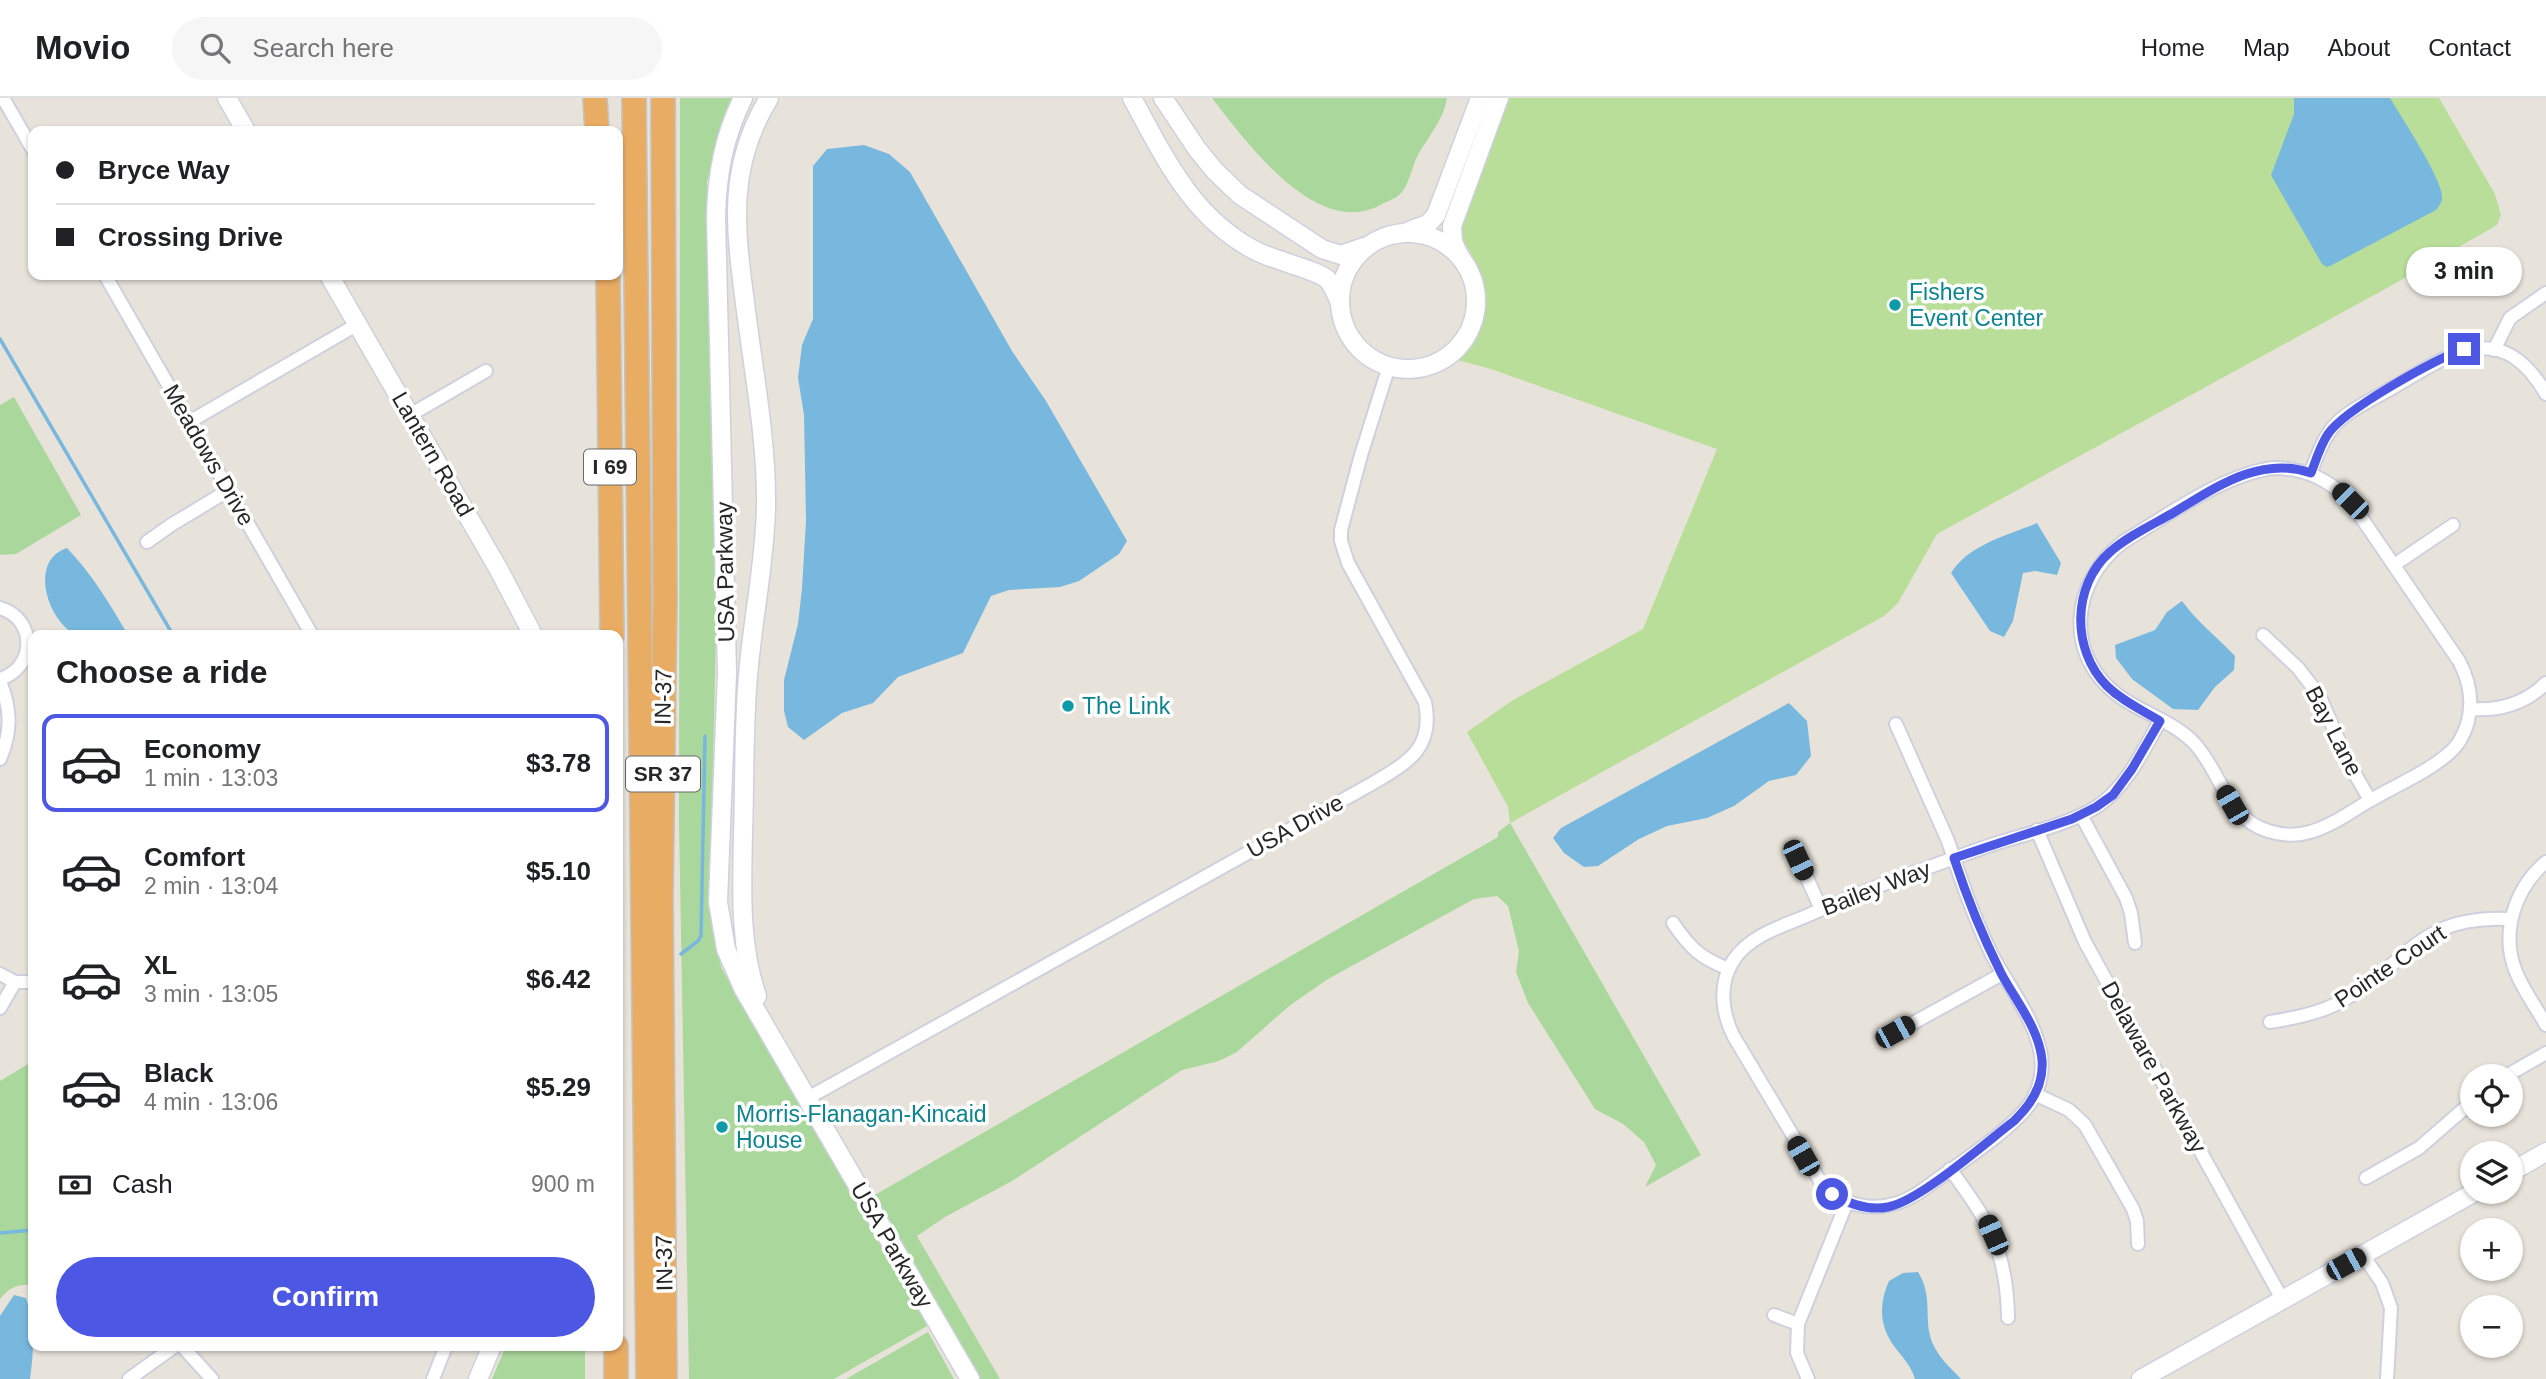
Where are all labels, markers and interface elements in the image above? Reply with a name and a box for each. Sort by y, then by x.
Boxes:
search box [172,17,662,80]
text: Movio [35,29,130,66]
icon: search [196,29,234,67]
text: Search here [252,33,394,63]
text: Home [2141,34,2205,61]
text: Map [2243,34,2290,61]
text: About [2328,34,2390,61]
text: Contact [2428,34,2511,61]
text: Bryce Way [98,155,230,185]
text: Crossing Drive [98,222,283,252]
callout: 3 min [2406,247,2522,296]
text: 3 min [2434,258,2494,284]
place label: Fishers Event Center [1909,279,2044,331]
marker: Fishers Event Center [1887,297,1903,313]
route end [2448,333,2480,365]
street label: Meadows Drive [158,380,260,530]
street label: Lantern Road [387,387,479,521]
road number: I 69 [584,450,636,484]
car [2328,479,2373,523]
street label: USA Parkway [711,501,739,643]
text: Choose a ride [56,654,268,690]
street label: IN-37 [650,669,676,725]
street label: Bay Lane [2300,682,2368,780]
place label: The Link [1082,693,1171,719]
marker: The Link [1060,698,1076,714]
icon: car [60,732,123,795]
text: Economy [144,734,261,764]
text: $3.78 [526,748,591,778]
road number: SR 37 [626,756,700,792]
text: 1 min · 13:03 [144,765,278,791]
car [2213,782,2252,828]
street label: USA Drive [1242,789,1348,863]
car [1780,837,1817,883]
icon: car [60,840,123,903]
text: Comfort [144,842,245,872]
street label: Bailey Way [1818,855,1934,921]
text: $5.10 [526,856,591,886]
text: 2 min · 13:04 [144,873,278,899]
street label: Pointe Court [2330,919,2451,1013]
icon: car [60,948,123,1011]
text: XL [144,950,177,980]
text: $6.42 [526,964,591,994]
street label: Delaware Parkway [2096,977,2212,1158]
text: 3 min · 13:05 [144,981,278,1007]
car [1872,1013,1919,1051]
icon: car [60,1056,123,1119]
text: Black [144,1058,213,1088]
map controls [2460,1064,2523,1358]
button: locate [2460,1064,2523,1127]
text: $5.29 [526,1072,591,1102]
text: 4 min · 13:06 [144,1089,278,1115]
place label: Morris-Flanagan-Kincaid House [736,1101,987,1153]
marker: Morris-Flanagan-Kincaid House [714,1119,730,1135]
car [1784,1133,1823,1179]
button: layers [2460,1141,2523,1204]
icon: cash [56,1166,94,1204]
text: Cash [112,1169,173,1199]
text: 900 m [531,1171,595,1197]
street label: USA Parkway [846,1178,939,1313]
route start [1816,1178,1848,1210]
car [1975,1212,2012,1258]
button: + [2460,1218,2523,1281]
street label: IN-37 [651,1235,677,1291]
car [2323,1245,2370,1283]
button: Confirm [56,1257,595,1337]
button: − [2460,1295,2523,1358]

